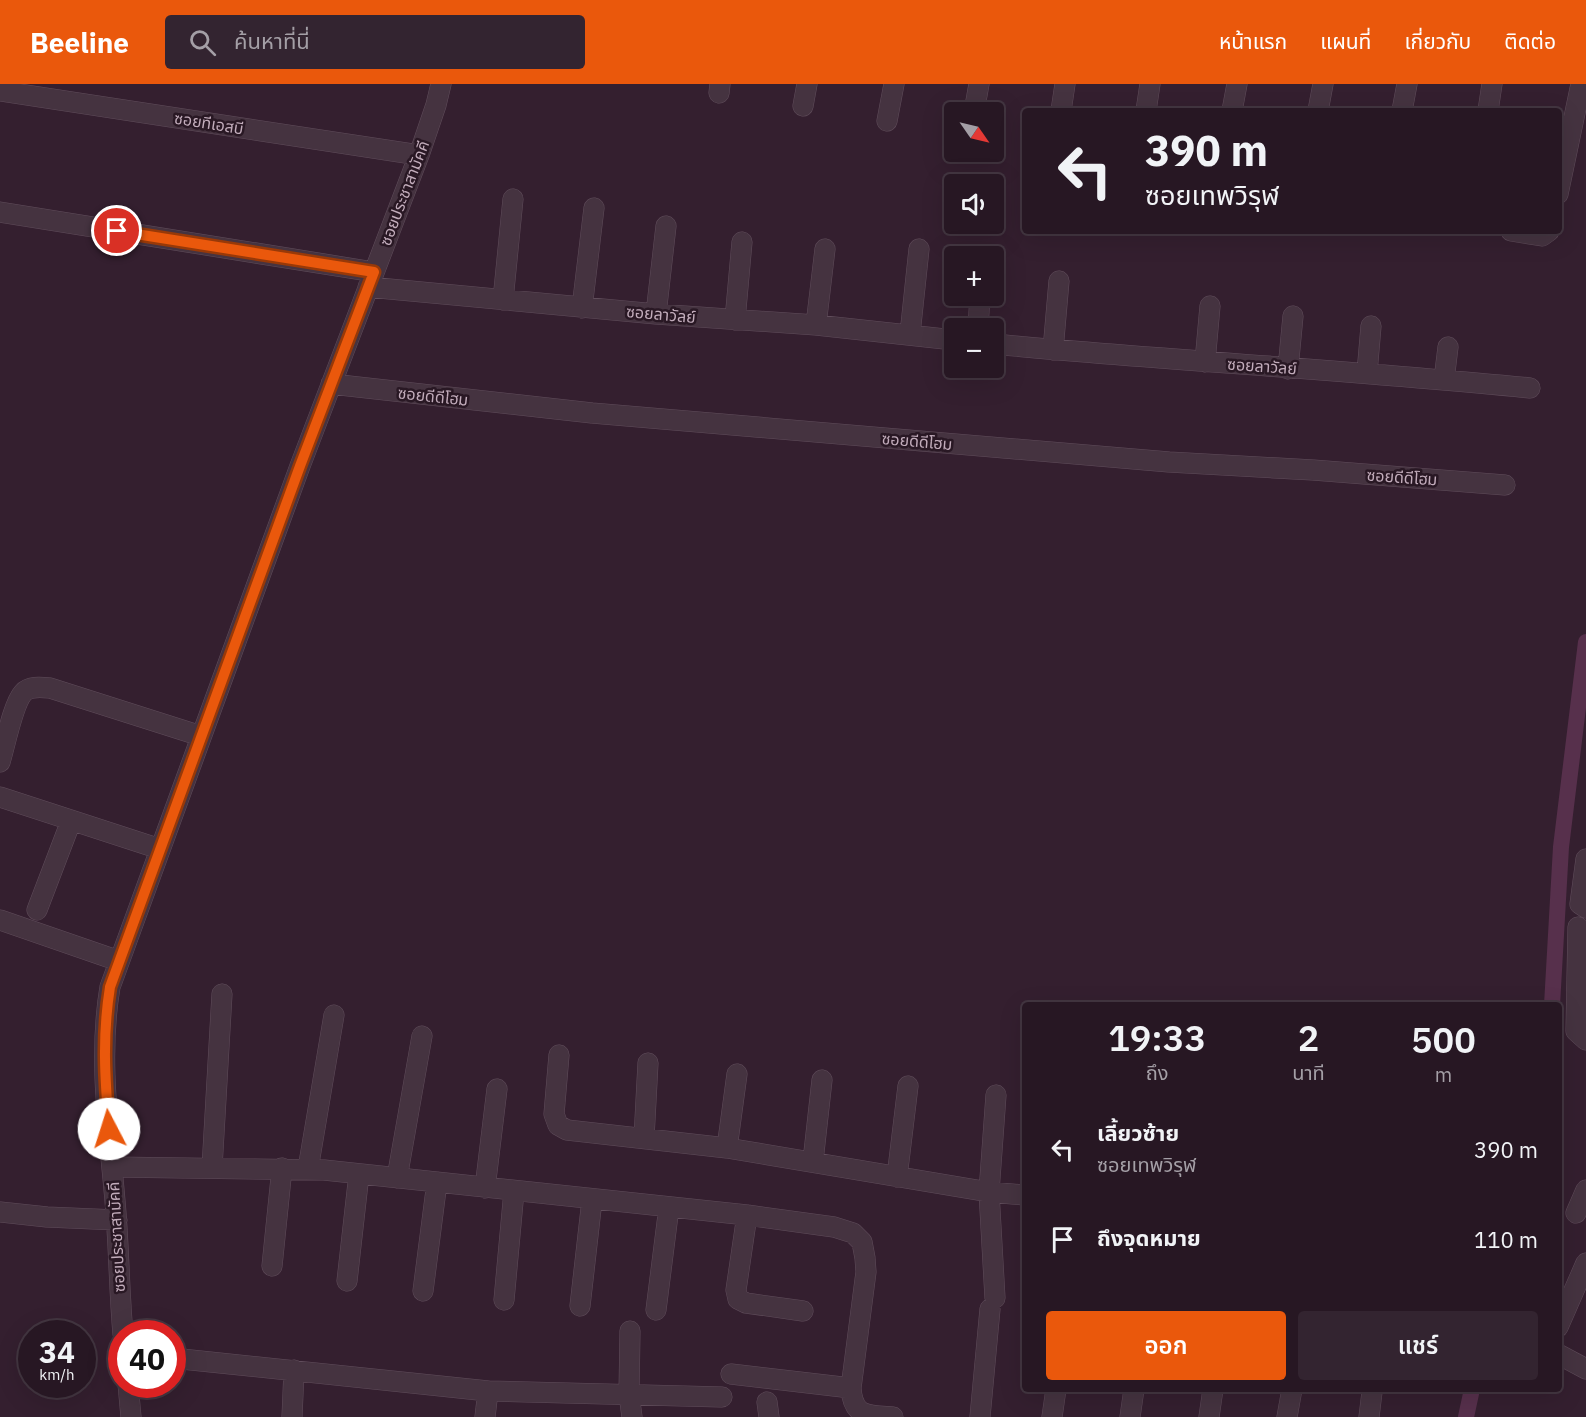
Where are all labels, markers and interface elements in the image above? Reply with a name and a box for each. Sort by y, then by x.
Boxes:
search box [165,15,585,69]
text: Beeline [30,24,129,61]
icon: search [186,26,219,59]
text: ค้นหาที่นี่ [234,26,310,55]
text: หน้าแรก [1219,27,1287,55]
text: แผนที่ [1320,27,1371,55]
text: เกี่ยวกับ [1404,27,1471,55]
text: ติดต่อ [1504,27,1556,55]
north arrow [944,102,1004,162]
map controls [944,102,1004,378]
street label: ซอยทีเอสบี [173,108,245,138]
text: 390 m [1145,123,1268,178]
icon: left [1046,132,1124,210]
street label: ซอยประชาสามัคคี [375,138,433,248]
button: sound [944,174,1004,234]
text: ซอยเทพวิรุฬ [1145,177,1279,212]
pin [91,205,142,256]
icon: arrive [100,214,133,247]
button: + [944,246,1004,306]
street label: ซอยลาวัลย์ [625,301,697,327]
button: − [944,318,1004,378]
street label: ซอยลาวัลย์ [1227,354,1298,378]
street label: ซอยดีดีโฮม [397,382,469,410]
street label: ซอยดีดีโฮม [881,428,953,454]
street label: ซอยดีดีโฮม [1366,465,1438,489]
text: 19:33 [1108,1014,1206,1061]
text: 2 [1298,1014,1319,1061]
text: 500 [1411,1016,1476,1063]
text: ถึง [1146,1059,1169,1086]
text: นาที [1292,1059,1325,1086]
text: m [1435,1061,1452,1088]
position arrow [77,1097,141,1161]
text: เลี้ยวซ้าย [1097,1118,1179,1147]
icon: left [1046,1133,1079,1166]
text: 390 m [1474,1135,1538,1164]
text: ซอยเทพวิรุฬ [1097,1151,1196,1178]
street label: ซอยประชาสามัคคี [103,1181,129,1293]
icon: arrive [1046,1223,1079,1256]
text: ถึงจุดหมาย [1097,1223,1201,1252]
text: 110 m [1474,1225,1538,1254]
button: ออก [1046,1311,1286,1380]
button: แชร์ [1298,1311,1538,1380]
speed limit sign: 40 [108,1320,186,1398]
text: 34 [39,1332,75,1371]
text: km/h [39,1365,75,1384]

